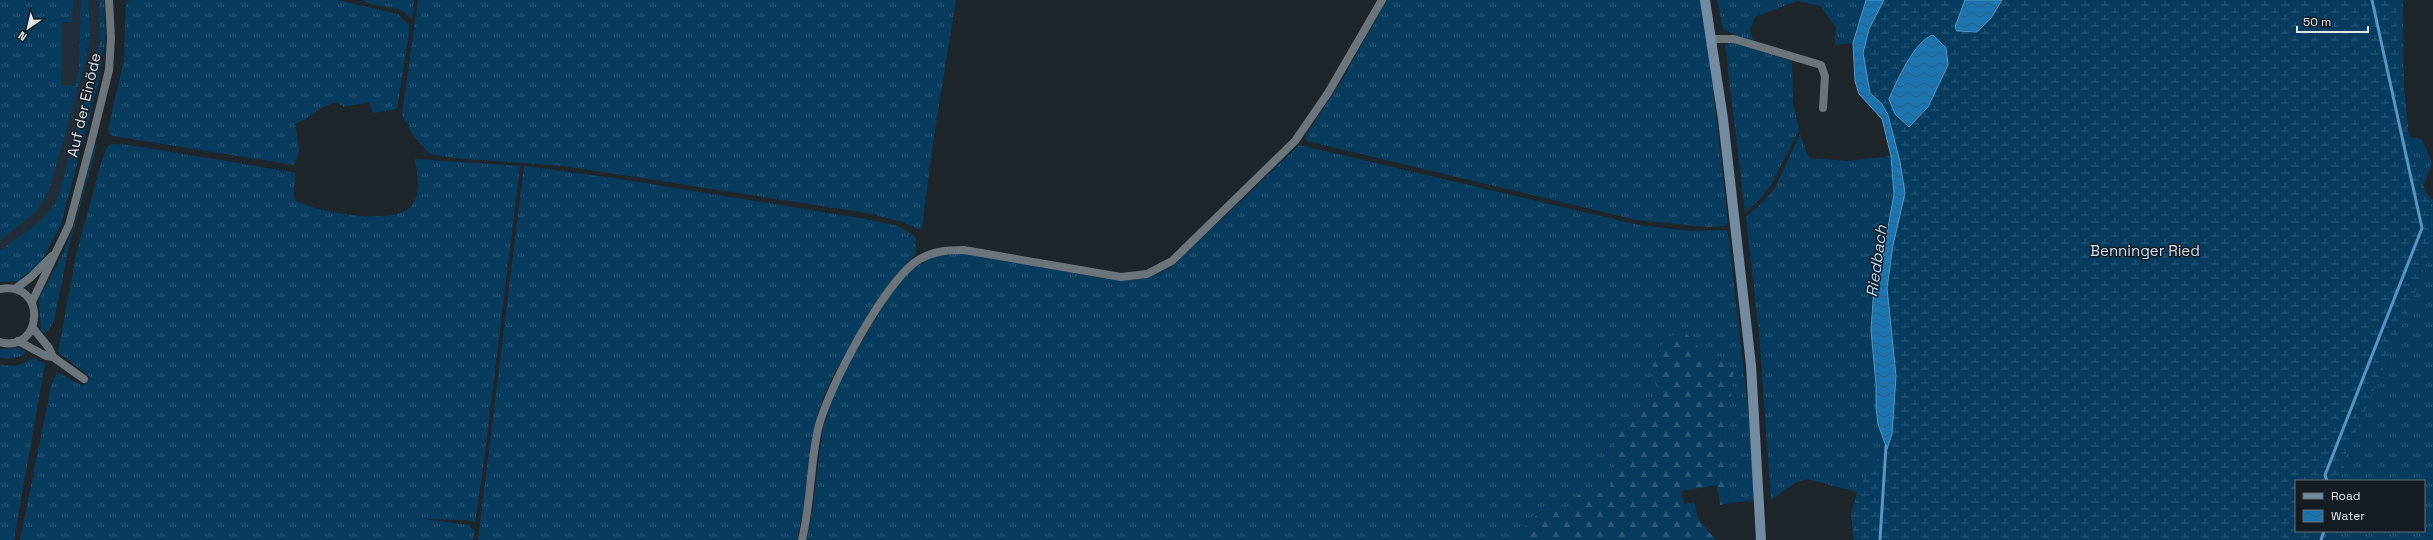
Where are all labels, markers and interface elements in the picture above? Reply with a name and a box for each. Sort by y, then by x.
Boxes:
north arrow [8,8,48,48]
scale bar [2297,8,2368,34]
text: 50 m [2303,14,2331,30]
text: N [15,28,29,44]
street label: Auf der Einöde [62,51,105,159]
water label: Riedbach [1861,223,1892,298]
park label: Benninger Ried [2090,241,2200,260]
legend [2295,480,2425,532]
text: Road [2331,488,2360,504]
text: Water [2331,508,2365,524]

